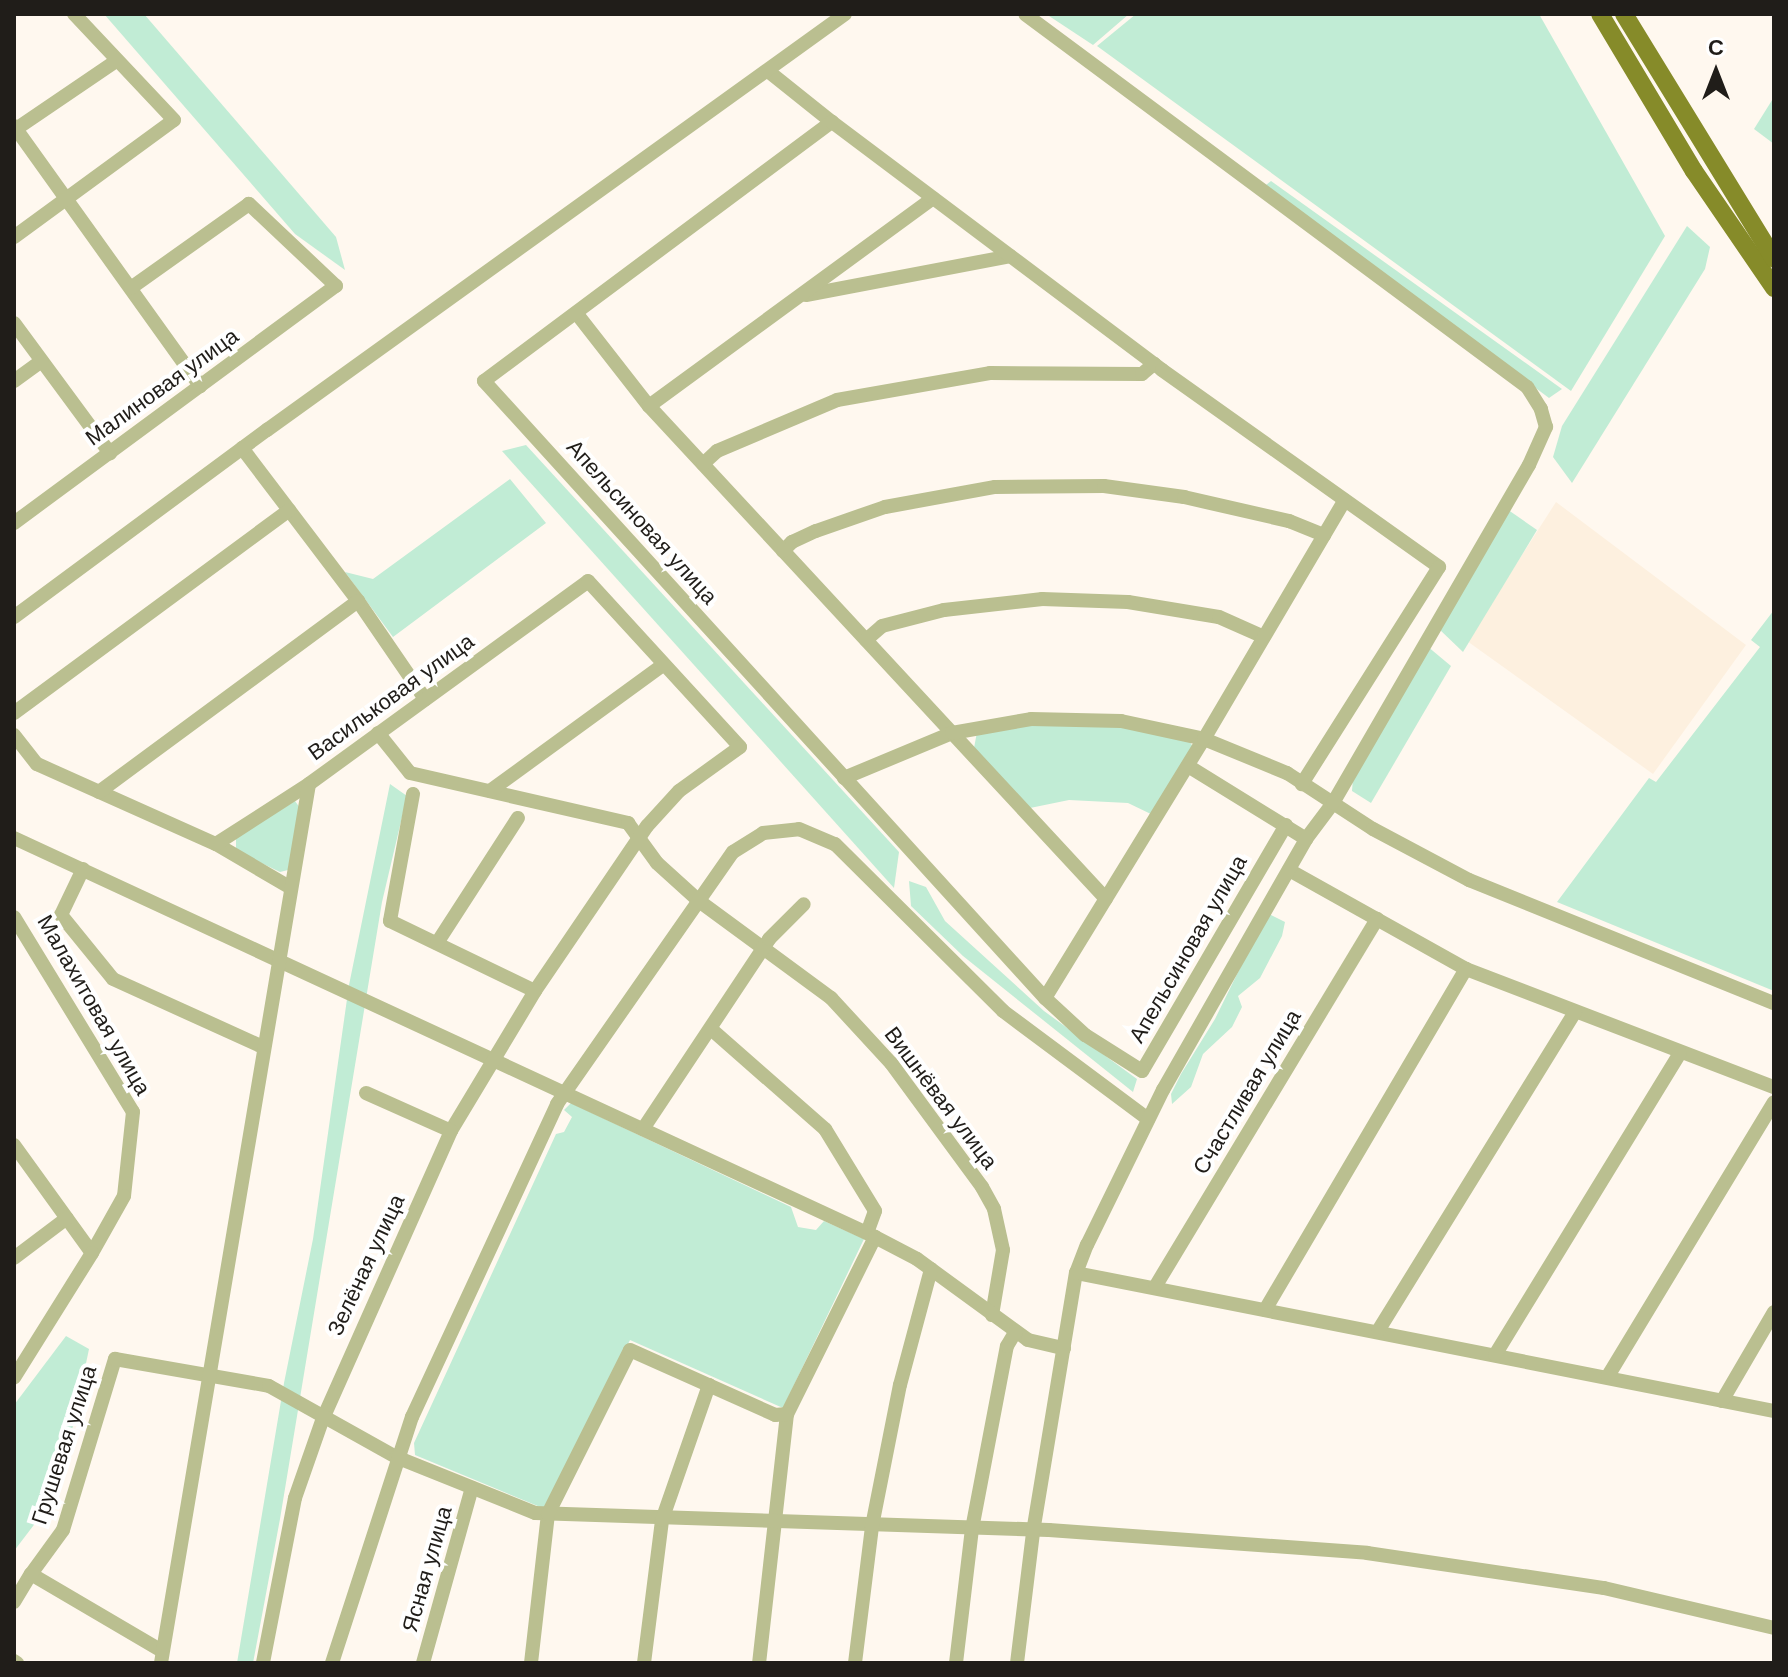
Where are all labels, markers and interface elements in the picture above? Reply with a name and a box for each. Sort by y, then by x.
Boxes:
north arrow [1676,32,1756,112]
text: С [1708,35,1724,60]
street label: Малиновая улица [80,323,244,451]
street label: Апельсиновая улица [561,434,723,610]
street label: Васильковая улица [303,628,479,766]
street label: Апельсиновая улица [1124,850,1252,1048]
street label: Малахитовая улица [32,910,156,1100]
street label: Счастливая улица [1187,1005,1307,1179]
street label: Вишнёвая улица [879,1022,1003,1174]
street label: Зелёная улица [322,1190,410,1340]
street label: Грушевая улица [26,1362,102,1528]
street label: Ясная улица [396,1503,458,1635]

